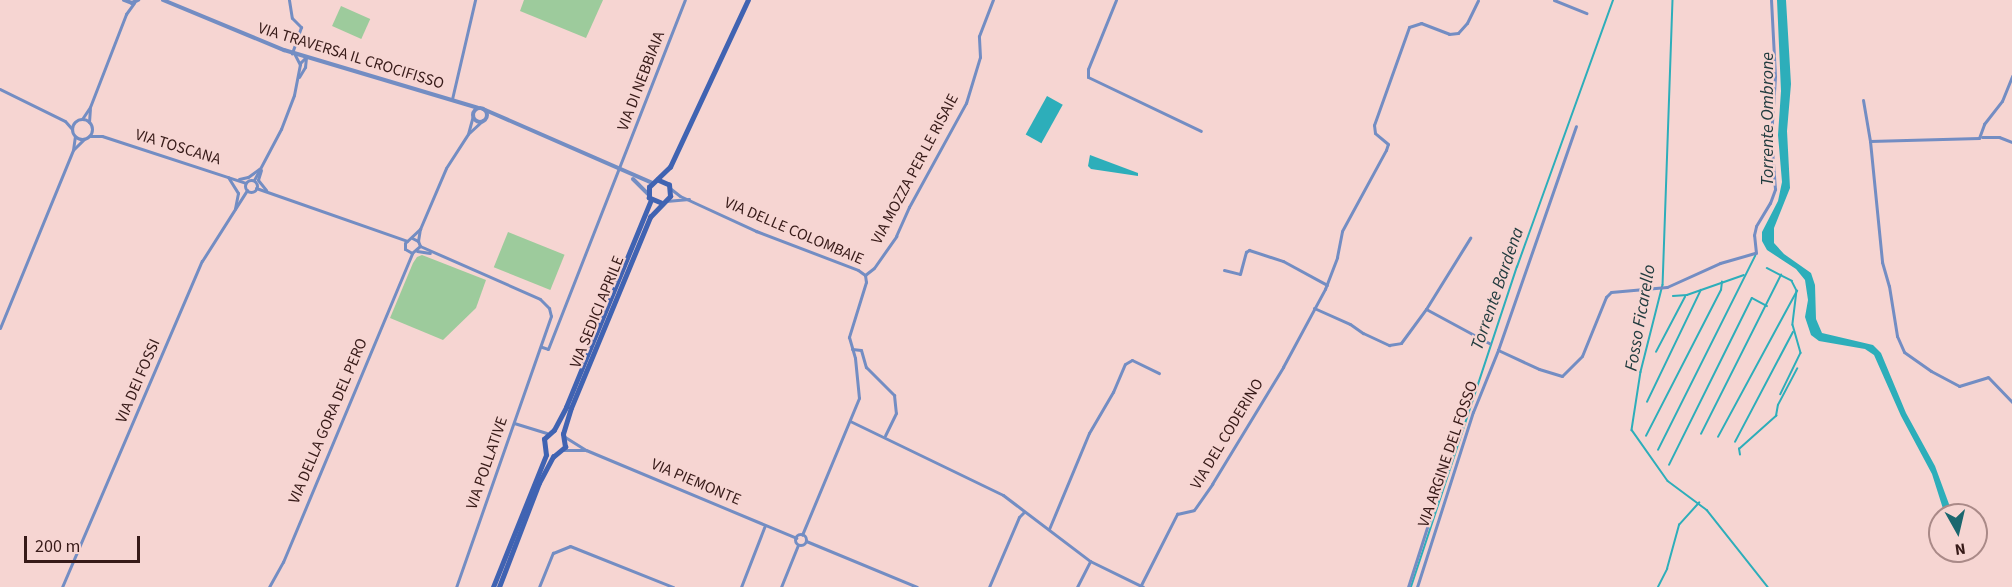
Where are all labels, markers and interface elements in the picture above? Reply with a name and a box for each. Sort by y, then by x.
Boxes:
street label: VIA TRAVERSA IL CROCIFISSO [256,19,446,93]
street label: VIA DI NEBBIAIA [613,29,669,133]
water label: Torrente Ombrone [1757,52,1779,186]
street label: VIA MOZZA PER LE RISAIE [867,91,963,247]
street label: VIA TOSCANA [133,125,223,169]
street label: VIA DELLE COLOMBAIE [721,193,867,269]
water label: Torrente Bardena [1467,225,1529,353]
street label: VIA SEDICI APRILE [566,253,628,371]
water label: Fosso Ficarello [1621,263,1661,373]
street label: VIA DELLA GORA DEL PERO [284,335,372,507]
street label: VIA DEI FOSSI [112,336,164,426]
street label: VIA DEL CODERINO [1186,375,1268,493]
street label: VIA ARGINE DEL FOSSO [1414,378,1482,530]
street label: VIA POLLATIVE [462,414,512,512]
street label: VIA PIEMONTE [648,454,744,510]
north arrow [1928,503,1988,563]
scale bar [27,524,142,562]
text: 200 m [35,534,80,559]
text: N [1953,537,1967,560]

